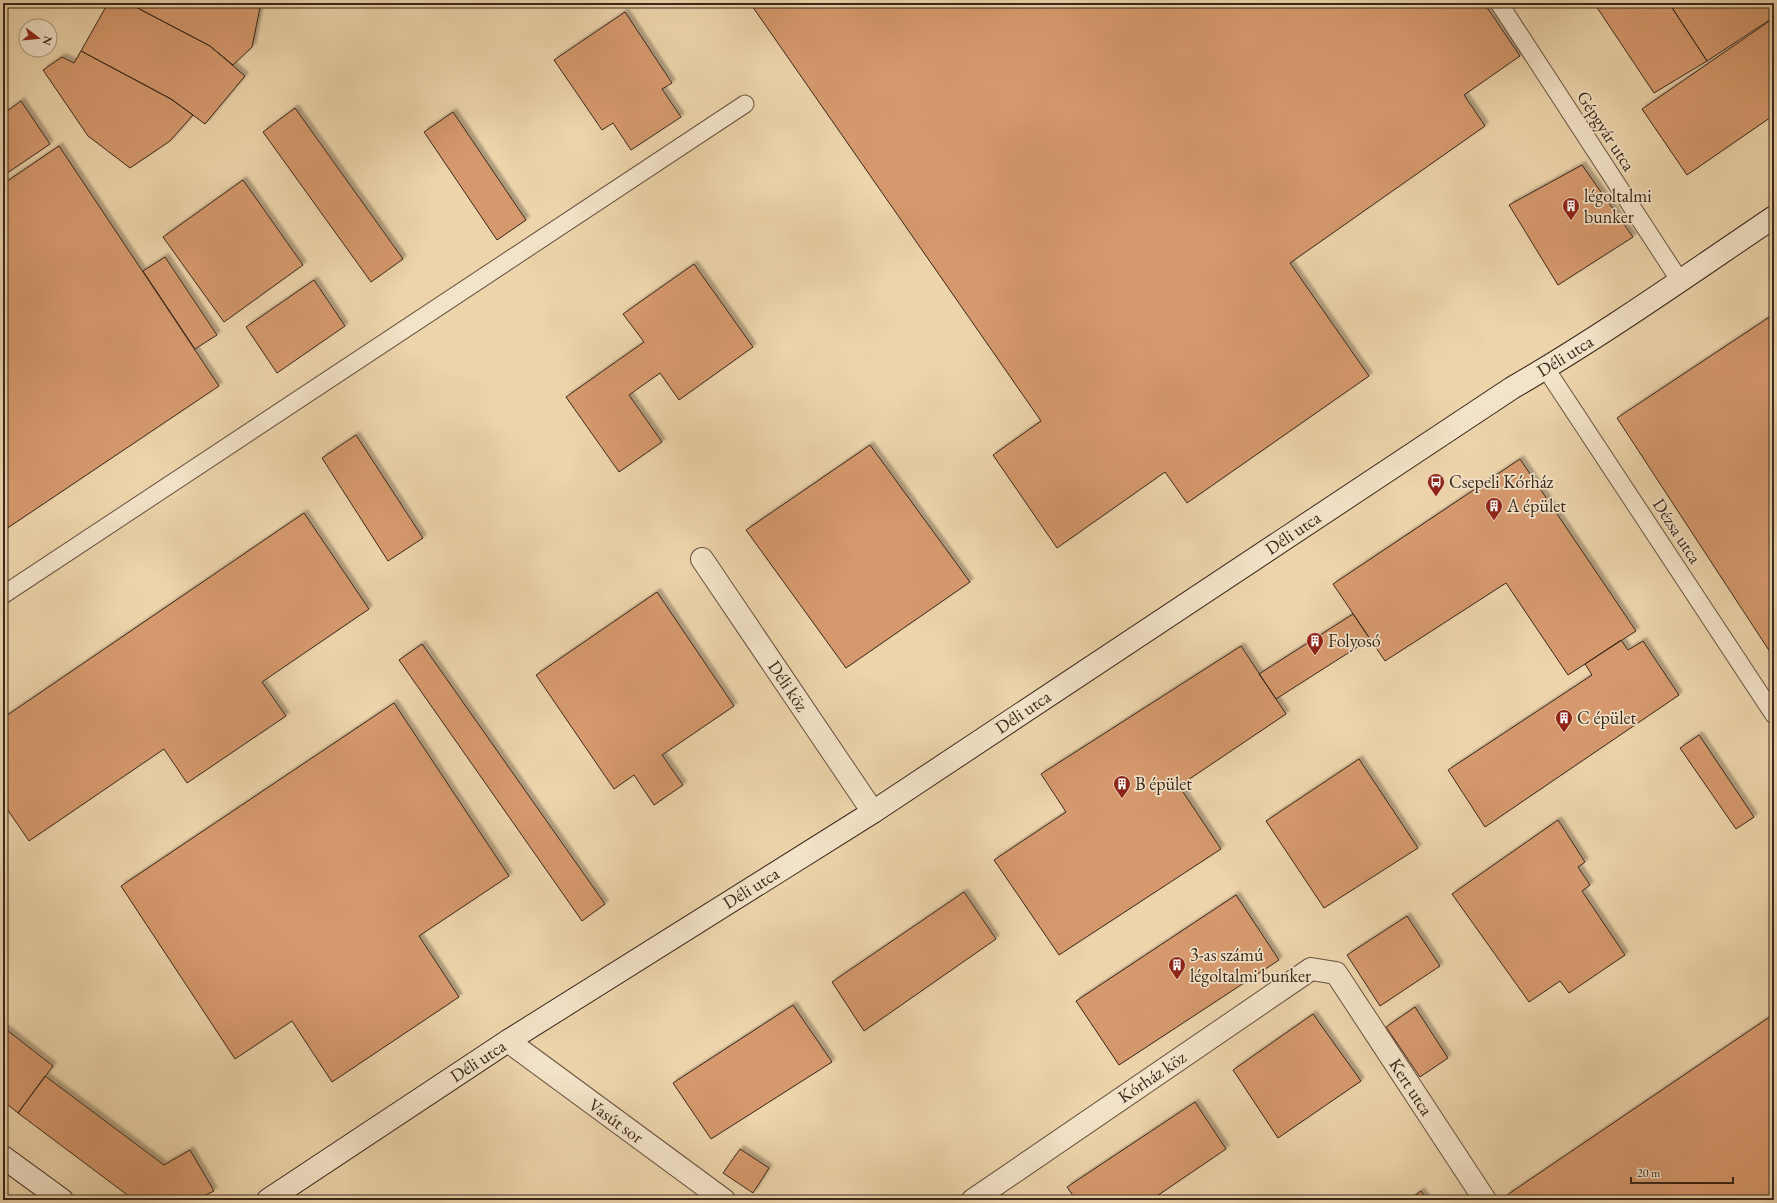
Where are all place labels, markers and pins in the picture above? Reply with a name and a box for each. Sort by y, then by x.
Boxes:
place label: légoltalmi bunker [1584,184,1652,228]
building icon: légoltalmi bunker [1561,196,1581,221]
place label: Csepeli Kórház [1449,470,1554,493]
bus stop icon: Csepeli Kórház [1426,472,1446,497]
place label: A épület [1506,494,1566,517]
building icon: A épület [1484,496,1504,521]
place label: Folyosó [1328,629,1381,652]
building icon: Folyosó [1305,631,1325,656]
place label: C épület [1577,706,1637,729]
building icon: C épület [1554,708,1574,733]
place label: B épület [1135,772,1192,795]
building icon: B épület [1112,774,1132,799]
place label: 3-as számú légoltalmi bunker [1190,943,1311,987]
building icon: 3-as számú légoltalmi bunker [1167,955,1187,980]

